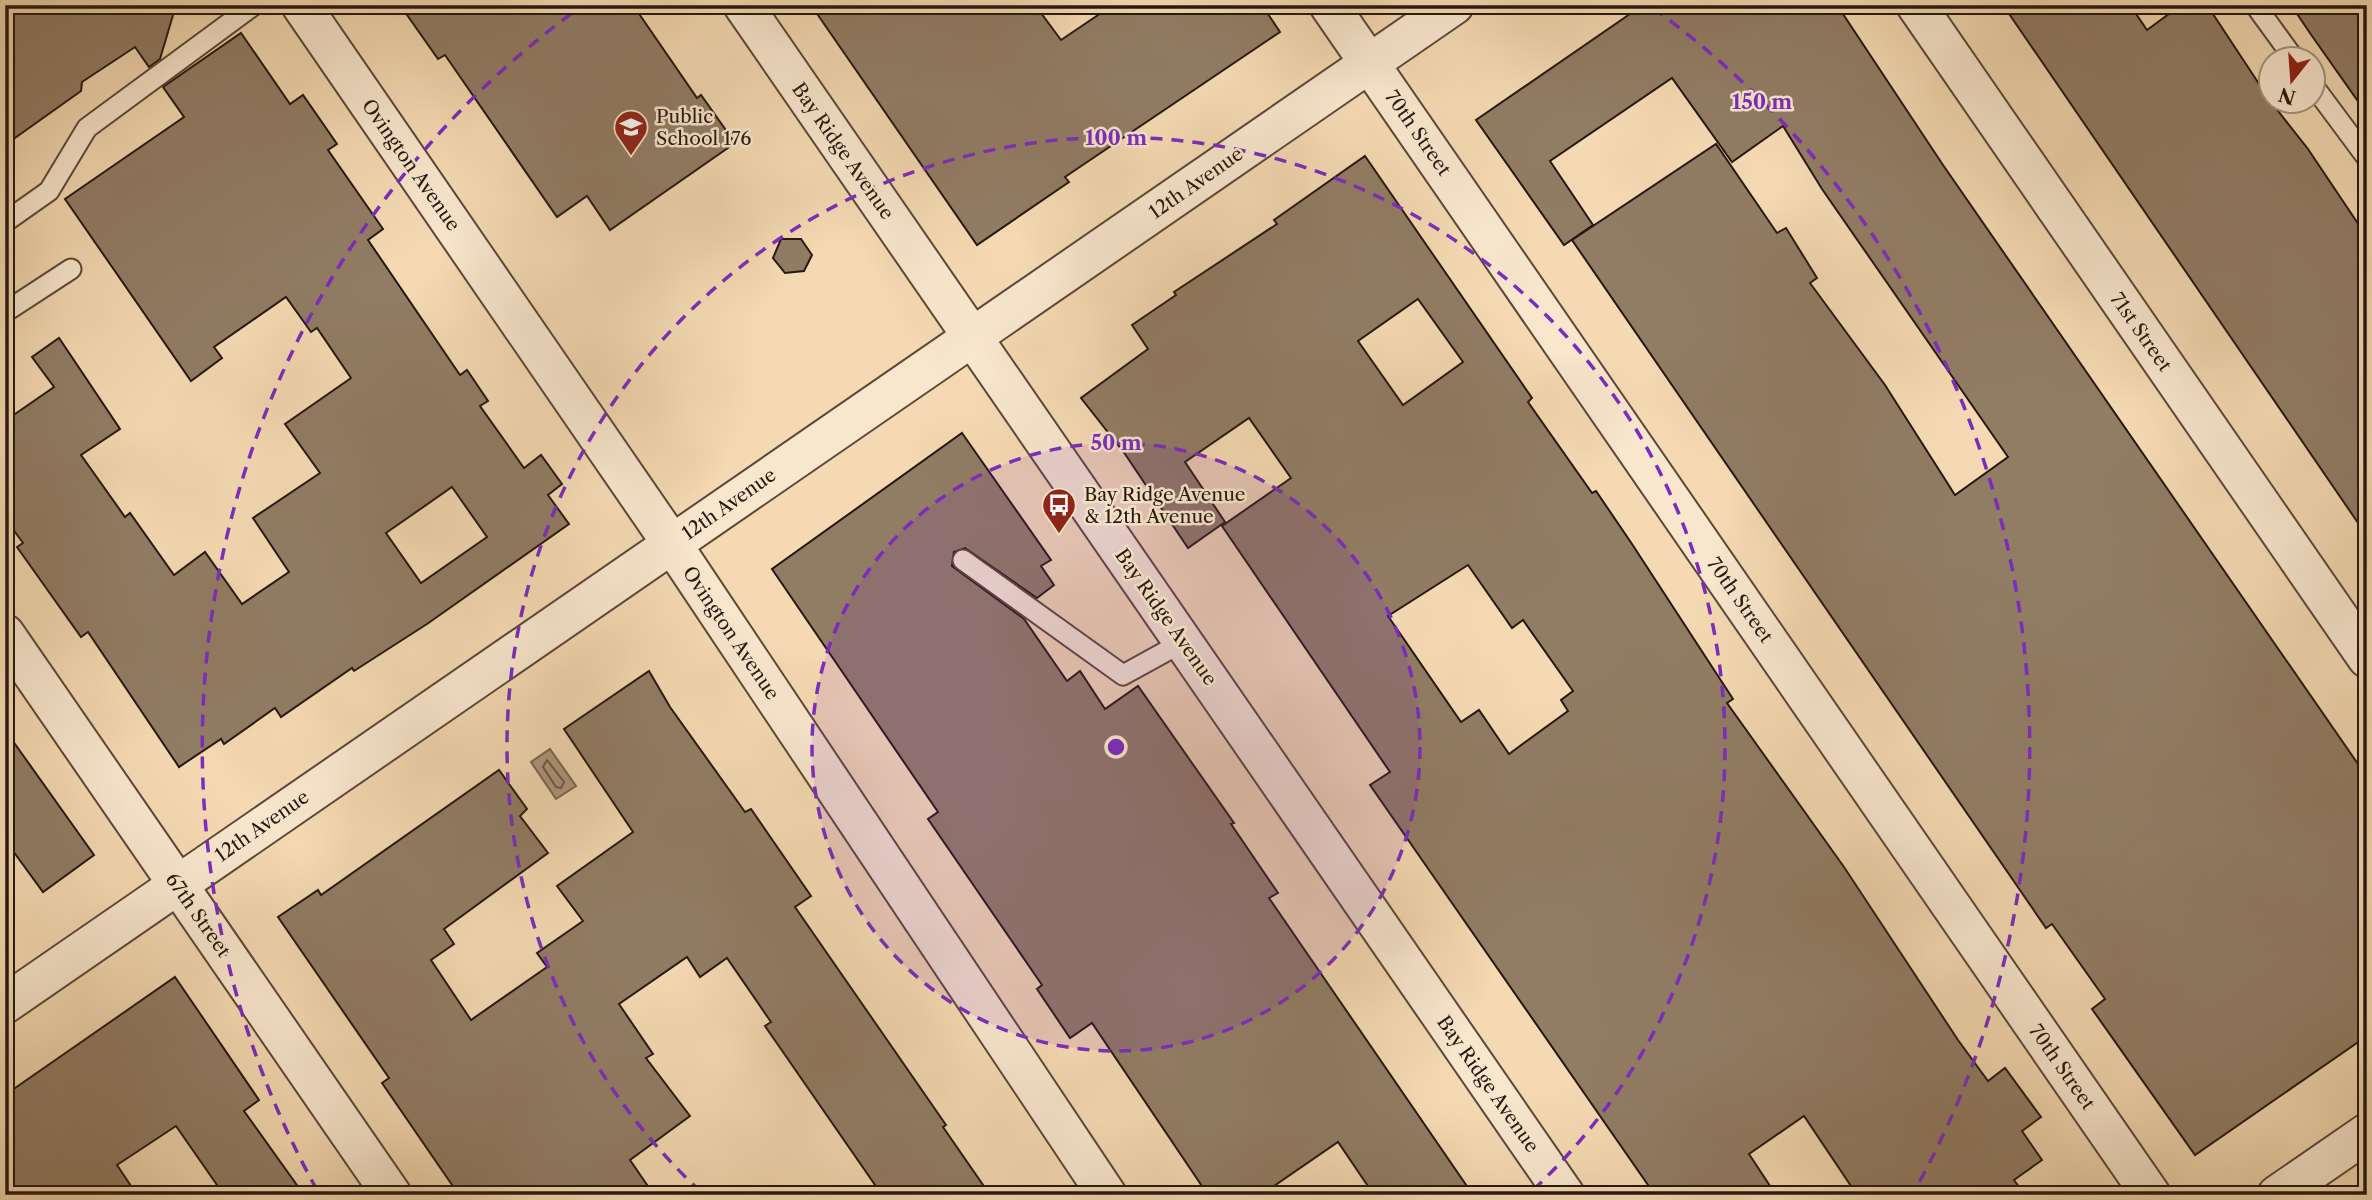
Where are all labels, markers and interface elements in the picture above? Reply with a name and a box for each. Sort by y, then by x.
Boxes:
north arrow [2256,46,2326,116]
street label: Bay Ridge Avenue [787,78,899,224]
text: N [2276,82,2298,109]
street label: 70th Street [1380,86,1456,180]
text: 150 m [1732,89,1792,114]
street label: Ovington Avenue [357,95,465,235]
place label: Public School 176 [656,105,751,150]
school or university icon: Public School 176 [612,108,650,157]
text: 100 m [1085,125,1147,150]
street label: 12th Avenue [1145,142,1247,224]
street label: 71st Street [2105,288,2177,376]
text: 50 m [1090,430,1142,455]
street label: 12th Avenue [678,463,780,545]
place label: Bay Ridge Avenue & 12th Avenue [1084,483,1246,528]
bus stop icon: Bay Ridge Avenue & 12th Avenue [1040,486,1078,535]
street label: Bay Ridge Avenue [1110,544,1222,690]
street label: 70th Street [1702,553,1778,647]
street label: Ovington Avenue [678,562,784,704]
centre of rings [1104,735,1128,759]
street label: 12th Avenue [211,785,313,867]
street label: 67th Street [161,868,236,962]
street label: Bay Ridge Avenue [1432,1011,1544,1157]
street label: 70th Street [2024,1020,2100,1114]

